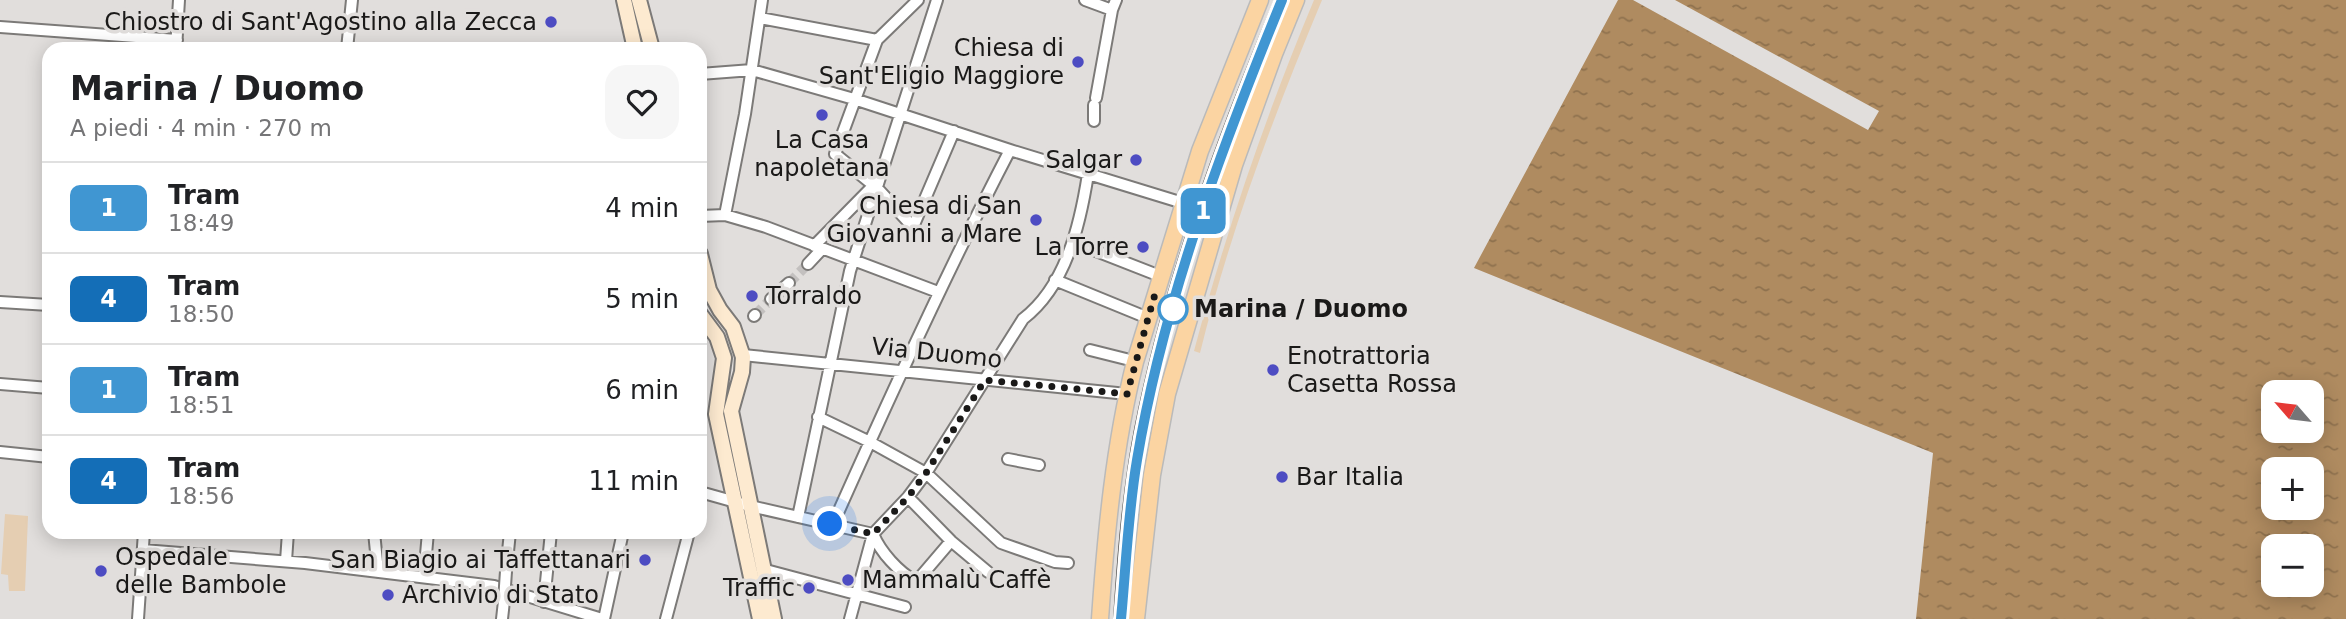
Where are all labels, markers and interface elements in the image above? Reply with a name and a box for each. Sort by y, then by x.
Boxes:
place label: Chiostro di Sant'Agostino alla Zecca [104,8,537,36]
marker: Chiostro di Sant'Agostino alla Zecca [543,14,559,30]
place label: Chiesa di Sant'Eligio Maggiore [819,34,1064,90]
marker: Chiesa di Sant'Eligio Maggiore [1070,54,1086,70]
button: heart [605,65,679,139]
text: Marina / Duomo [70,69,364,108]
marker: La Casa napoletana [814,107,830,123]
text: A piedi · 4 min · 270 m [70,115,332,141]
place label: La Casa napoletana [754,126,890,182]
place label: Salgar [1046,146,1122,174]
marker: Salgar [1128,152,1144,168]
text: Tram [168,180,240,210]
line badge: 1 [1180,188,1226,234]
place label: Chiesa di San Giovanni a Mare [827,192,1022,248]
text: 4 min [605,193,679,223]
text: 1 [100,194,117,222]
text: 1 [1195,197,1211,225]
text: 18:49 [168,210,234,236]
marker: Chiesa di San Giovanni a Mare [1028,212,1044,228]
place label: La Torre [1034,233,1129,261]
marker: La Torre [1135,239,1151,255]
text: Tram [168,271,240,301]
place label: Torraldo [765,282,862,310]
text: 5 min [605,284,679,314]
text: 4 [100,285,117,313]
marker: Torraldo [744,288,760,304]
marker: Marina / Duomo [1158,294,1188,324]
place label: Marina / Duomo [1194,295,1408,323]
text: 18:50 [168,301,234,327]
street label: Via Duomo [870,332,1004,374]
place label: Enotrattoria Casetta Rossa [1287,342,1457,398]
text: Tram [168,362,240,392]
marker: Enotrattoria Casetta Rossa [1265,362,1281,378]
text: 6 min [605,375,679,405]
text: 1 [100,376,117,404]
north arrow [2261,380,2324,443]
map controls [2261,380,2324,597]
text: 18:51 [168,392,234,418]
text: Tram [168,453,240,483]
button: + [2261,457,2324,520]
place label: Bar Italia [1296,463,1404,491]
text: 11 min [589,466,679,496]
text: 4 [100,467,117,495]
marker: Bar Italia [1274,469,1290,485]
text: 18:56 [168,483,234,509]
your location [812,506,847,541]
button: − [2261,534,2324,597]
place label: Ospedale delle Bambole [115,543,287,599]
place label: San Biagio ai Taffettanari [330,546,631,574]
marker: San Biagio ai Taffettanari [637,552,653,568]
marker: Ospedale delle Bambole [93,563,109,579]
place label: Mammalù Caffè [862,566,1051,594]
marker: Mammalù Caffè [840,572,856,588]
place label: Traffic [722,574,795,602]
marker: Traffic [801,580,817,596]
place label: Archivio di Stato [402,581,599,609]
marker: Archivio di Stato [380,587,396,603]

